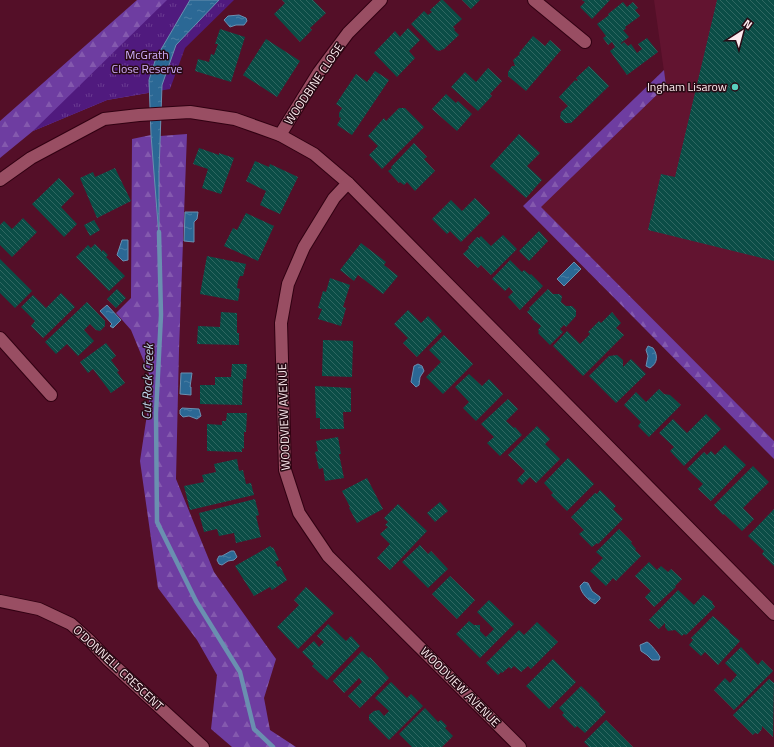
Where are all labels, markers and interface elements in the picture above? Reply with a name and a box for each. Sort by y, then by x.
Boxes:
north arrow [722,12,762,52]
text: N [740,15,756,33]
street label: WOODBINE CLOSE [279,39,348,128]
park label: McGrath Close Reserve [112,45,182,78]
place label: Ingham Lisarow [647,77,727,96]
marker: Ingham Lisarow [730,82,740,92]
water label: Cut Rock Creek [136,342,158,420]
street label: WOODVIEW AVENUE [272,363,295,471]
street label: O'DONNELL CRESCENT [69,621,168,715]
street label: WOODVIEW AVENUE [416,642,505,731]

